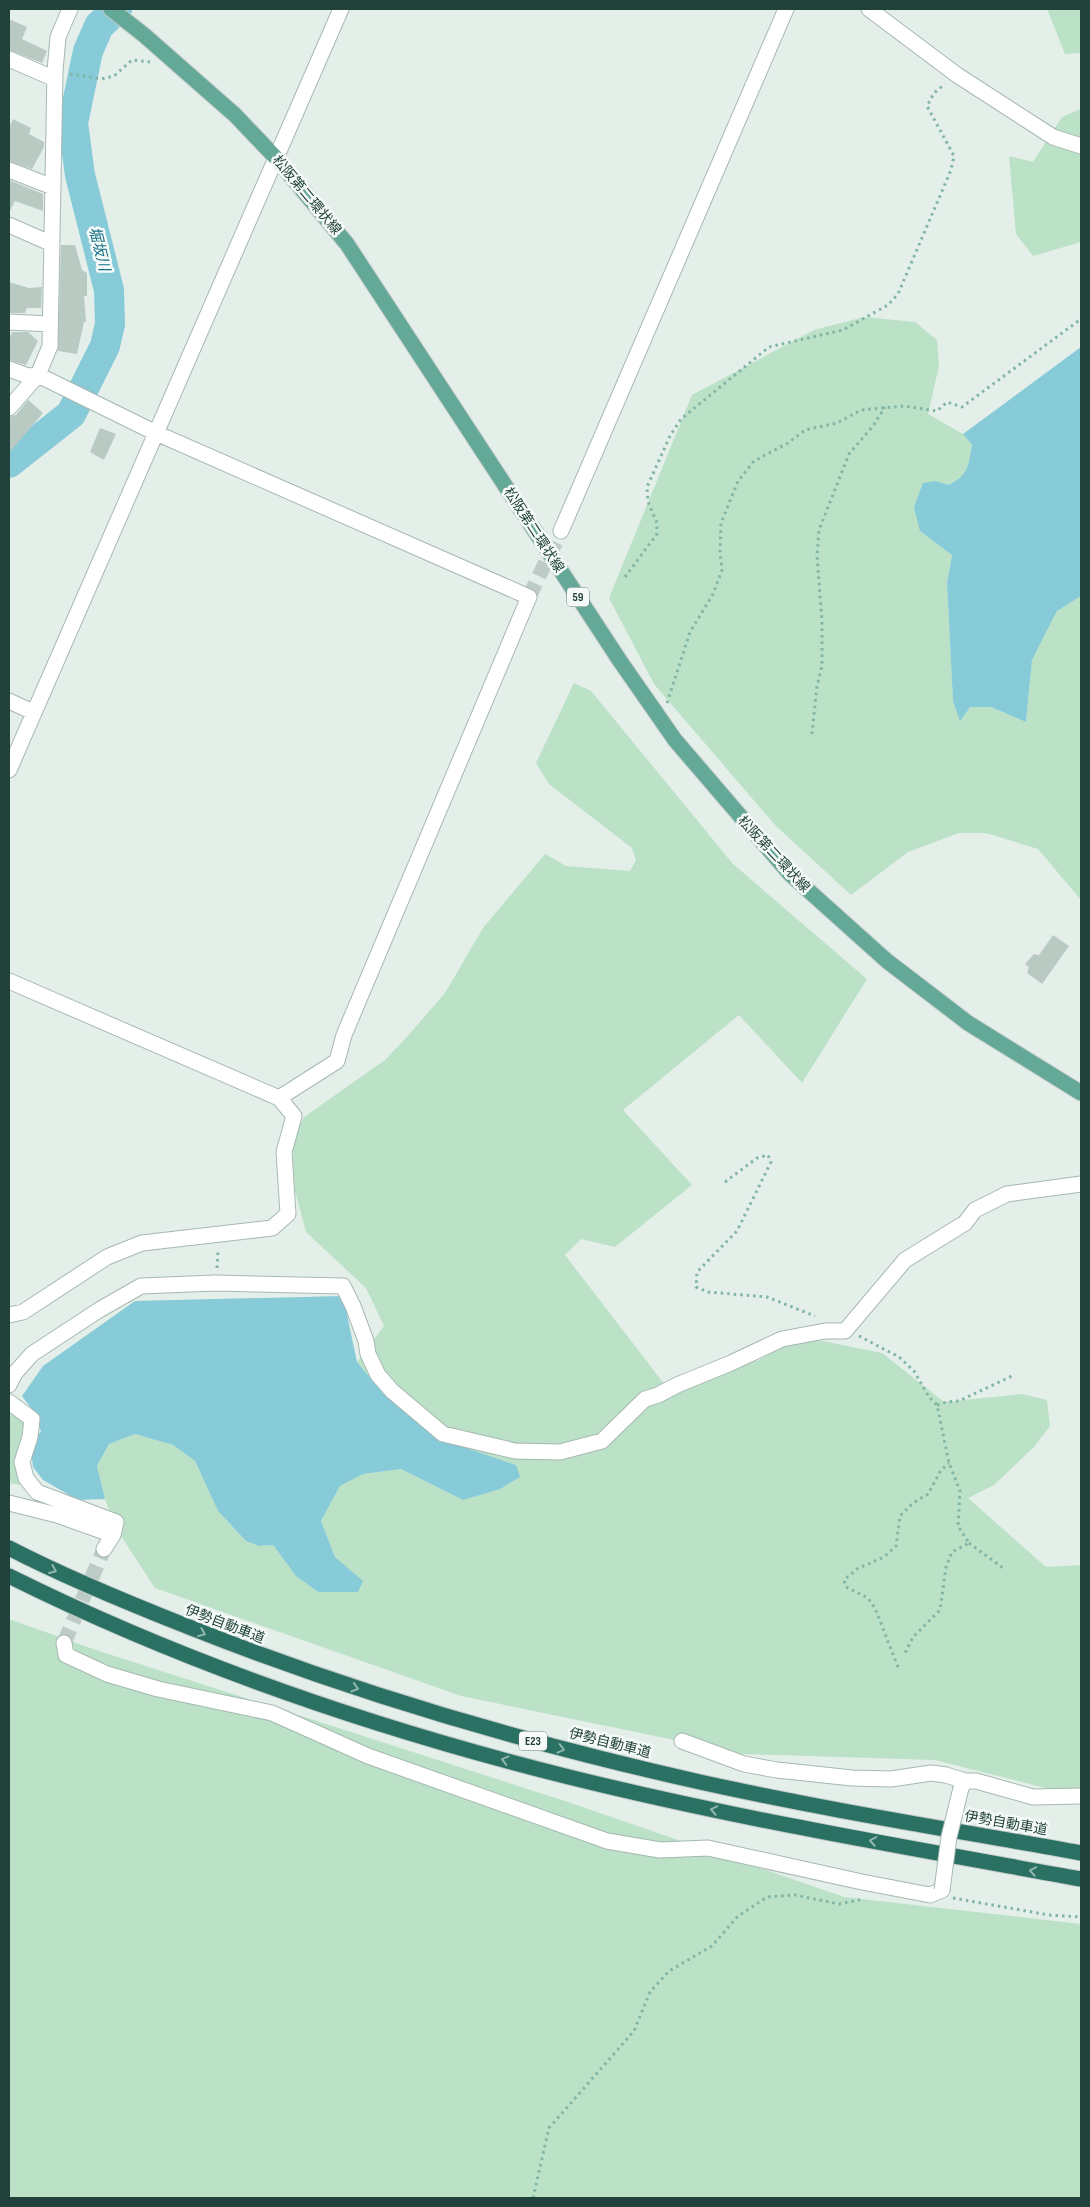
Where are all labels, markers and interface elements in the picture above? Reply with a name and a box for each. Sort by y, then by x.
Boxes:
street label: 松阪第二環状線 [269,152,345,238]
water label: 堀坂川 [84,225,114,275]
street label: 松阪第二環状線 [500,484,568,576]
road number: 59 [567,588,589,606]
street label: 松阪第二環状線 [734,812,814,896]
one-way arrow [48,1563,57,1574]
street label: 伊勢自動車道 [183,1601,267,1647]
one-way arrow [197,1627,206,1637]
one-way arrow [350,1683,359,1693]
street label: 伊勢自動車道 [567,1725,653,1761]
road number: E23 [519,1732,547,1750]
one-way arrow [557,1743,565,1753]
one-way arrow [501,1755,510,1765]
one-way arrow [710,1806,718,1816]
street label: 伊勢自動車道 [963,1807,1049,1839]
one-way arrow [869,1837,878,1847]
one-way arrow [1029,1866,1038,1876]

